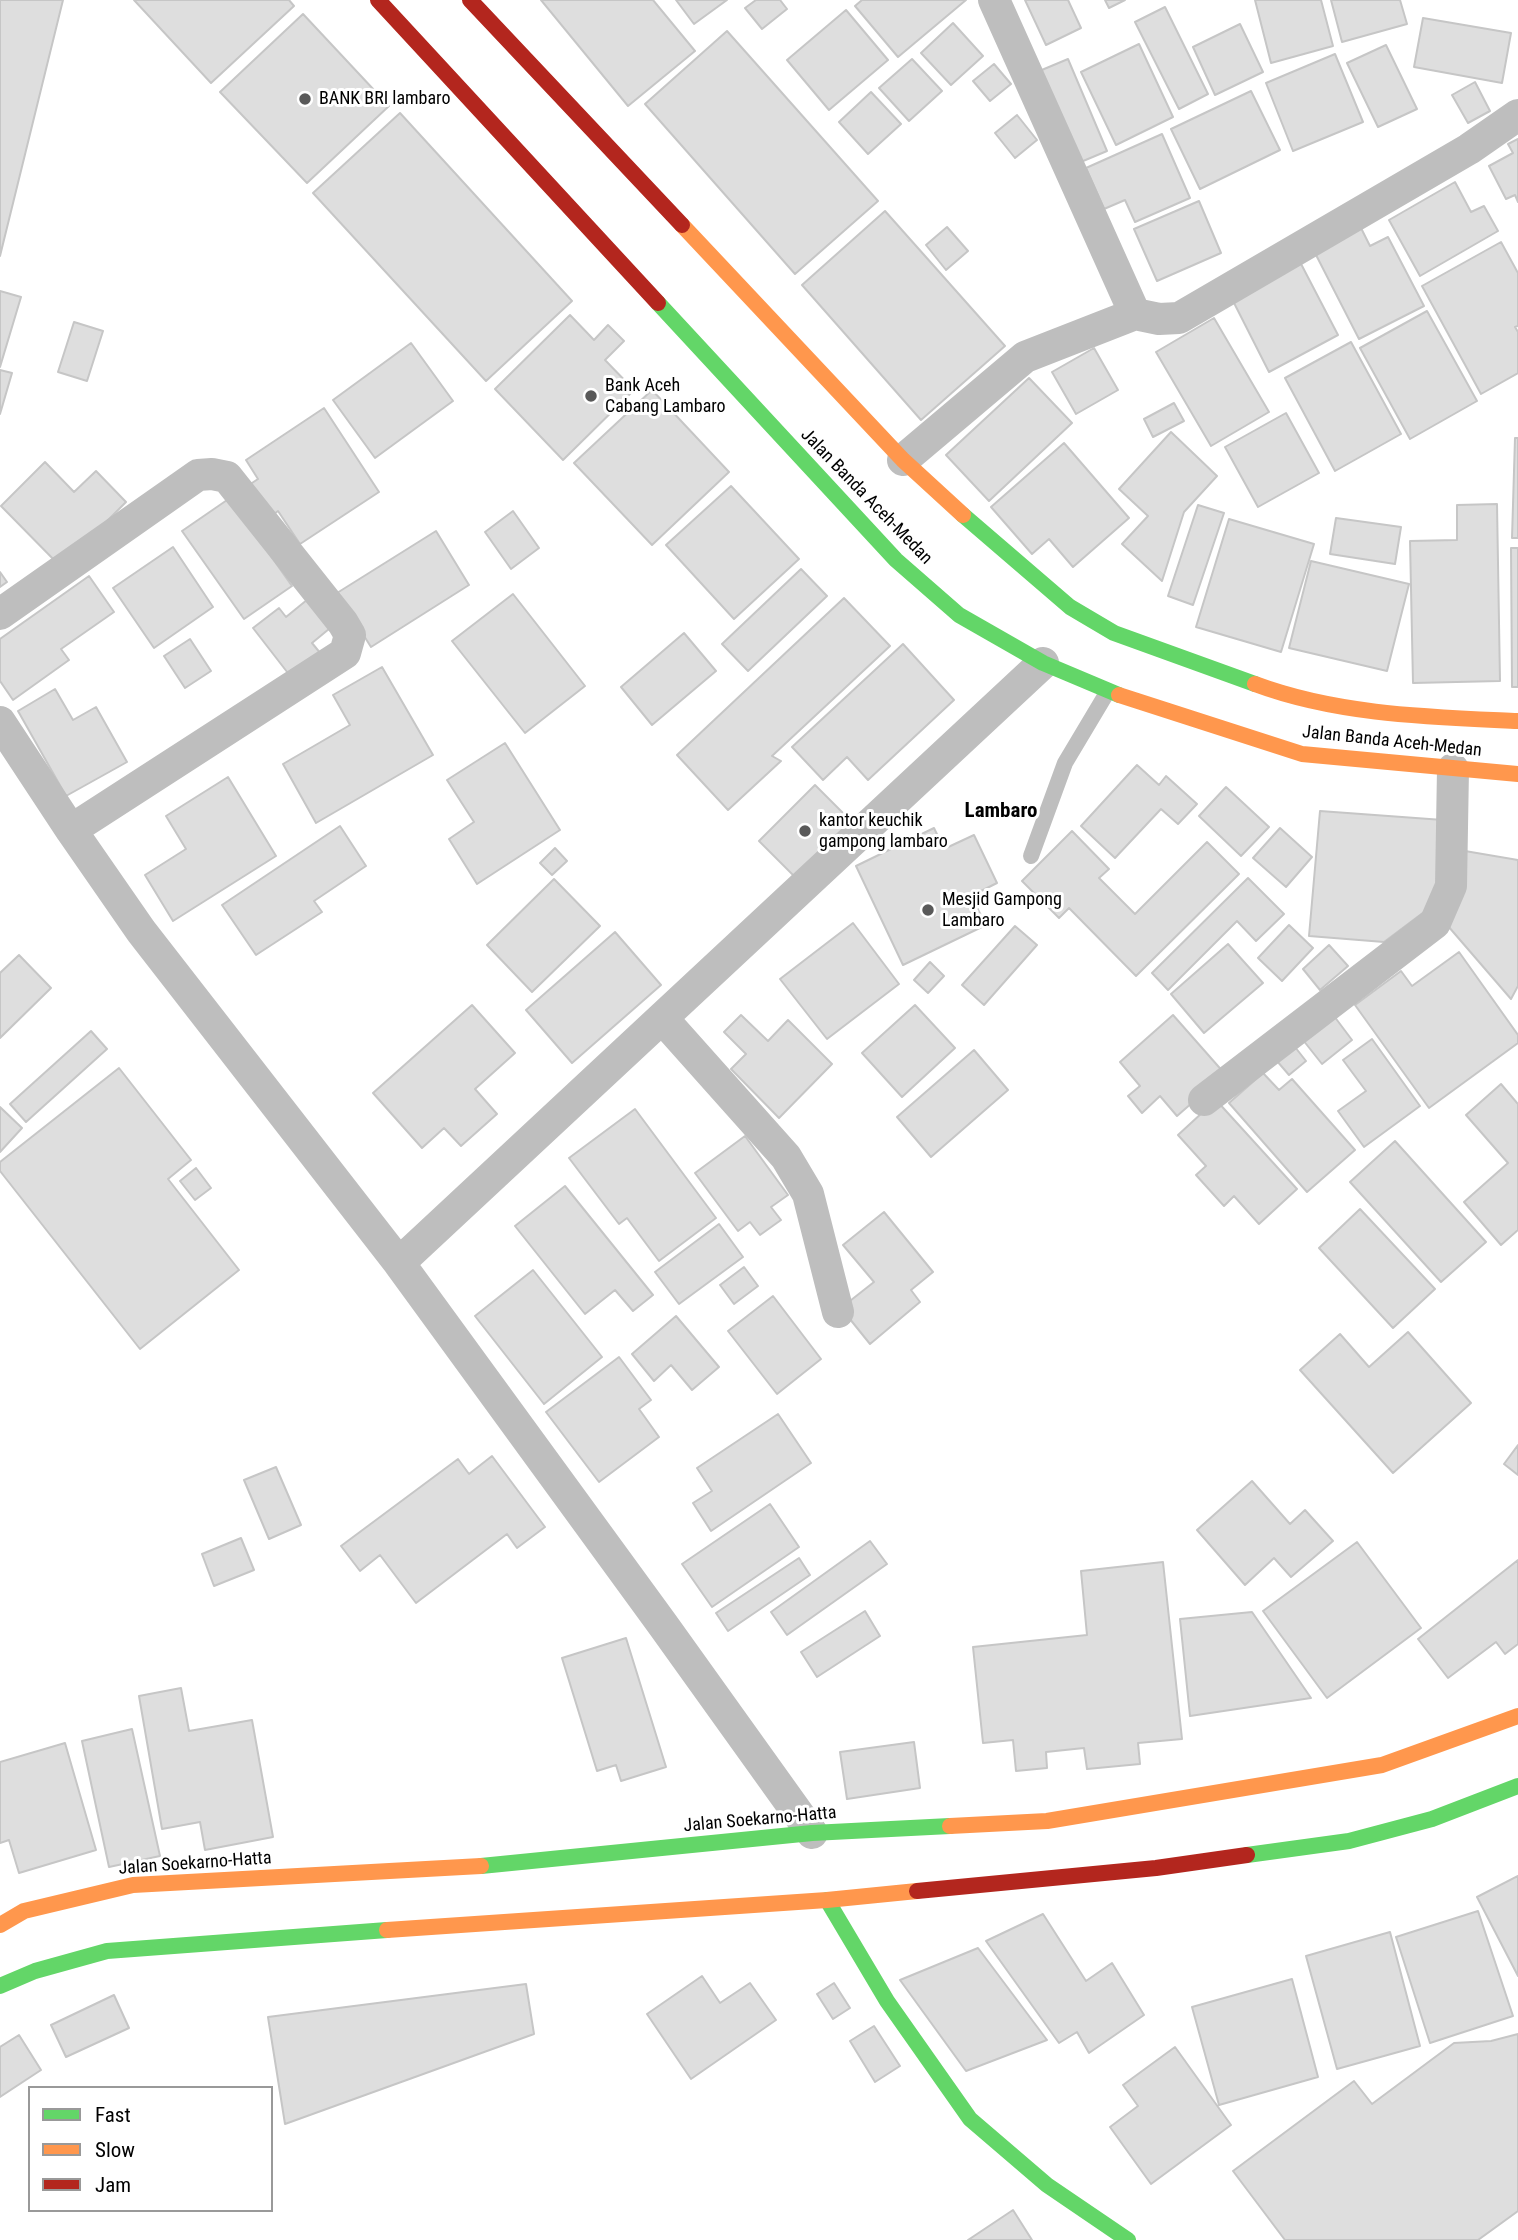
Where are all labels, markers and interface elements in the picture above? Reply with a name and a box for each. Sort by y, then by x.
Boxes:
place label: BANK BRI lambaro [319,88,450,110]
marker: BANK BRI lambaro [297,91,313,107]
place label: Bank Aceh Cabang Lambaro [605,375,726,418]
marker: Bank Aceh Cabang Lambaro [583,388,599,404]
street label: Jalan Banda Aceh-Medan [796,425,936,569]
street label: Jalan Banda Aceh-Medan [1301,722,1483,762]
district label: Lambaro [965,799,1037,825]
place label: kantor keuchik gampong lambaro [819,810,948,852]
marker: kantor keuchik gampong lambaro [797,823,813,839]
place label: Mesjid Gampong Lambaro [942,889,1062,932]
marker: Mesjid Gampong Lambaro [920,902,936,918]
street label: Jalan Soekarno-Hatta [683,1803,837,1837]
street label: Jalan Soekarno-Hatta [118,1848,272,1880]
legend [28,2086,273,2212]
text: Fast [95,2103,131,2127]
text: Slow [95,2138,135,2162]
text: Jam [95,2173,131,2197]

